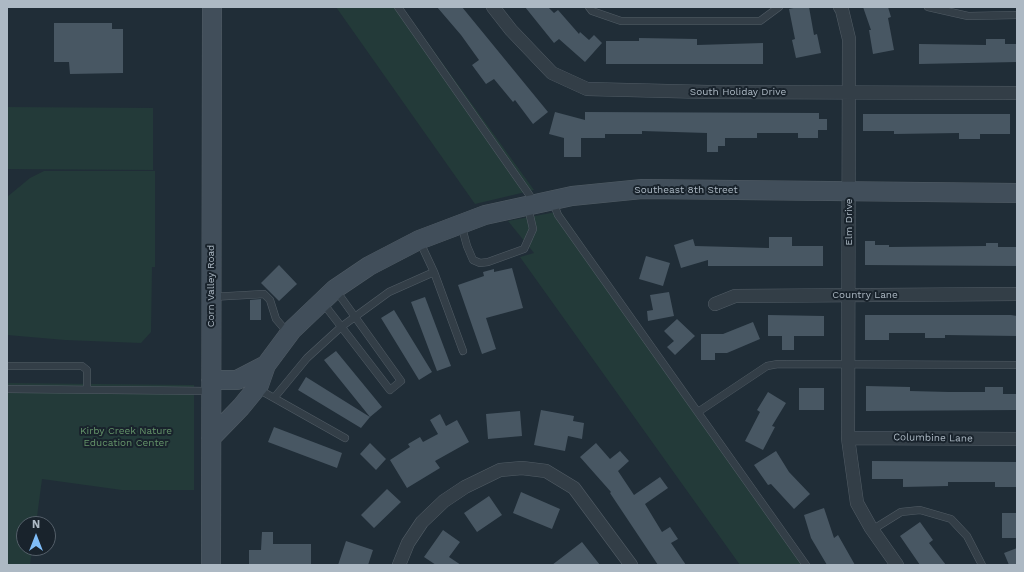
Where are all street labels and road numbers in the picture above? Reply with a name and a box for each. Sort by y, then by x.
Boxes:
street label: South Holiday Drive [690,86,786,98]
street label: Southeast 8th Street [634,184,738,196]
street label: Elm Drive [843,198,855,246]
street label: Corn Valley Road [205,245,217,327]
street label: Country Lane [832,289,898,301]
street label: Columbine Lane [893,431,973,445]

